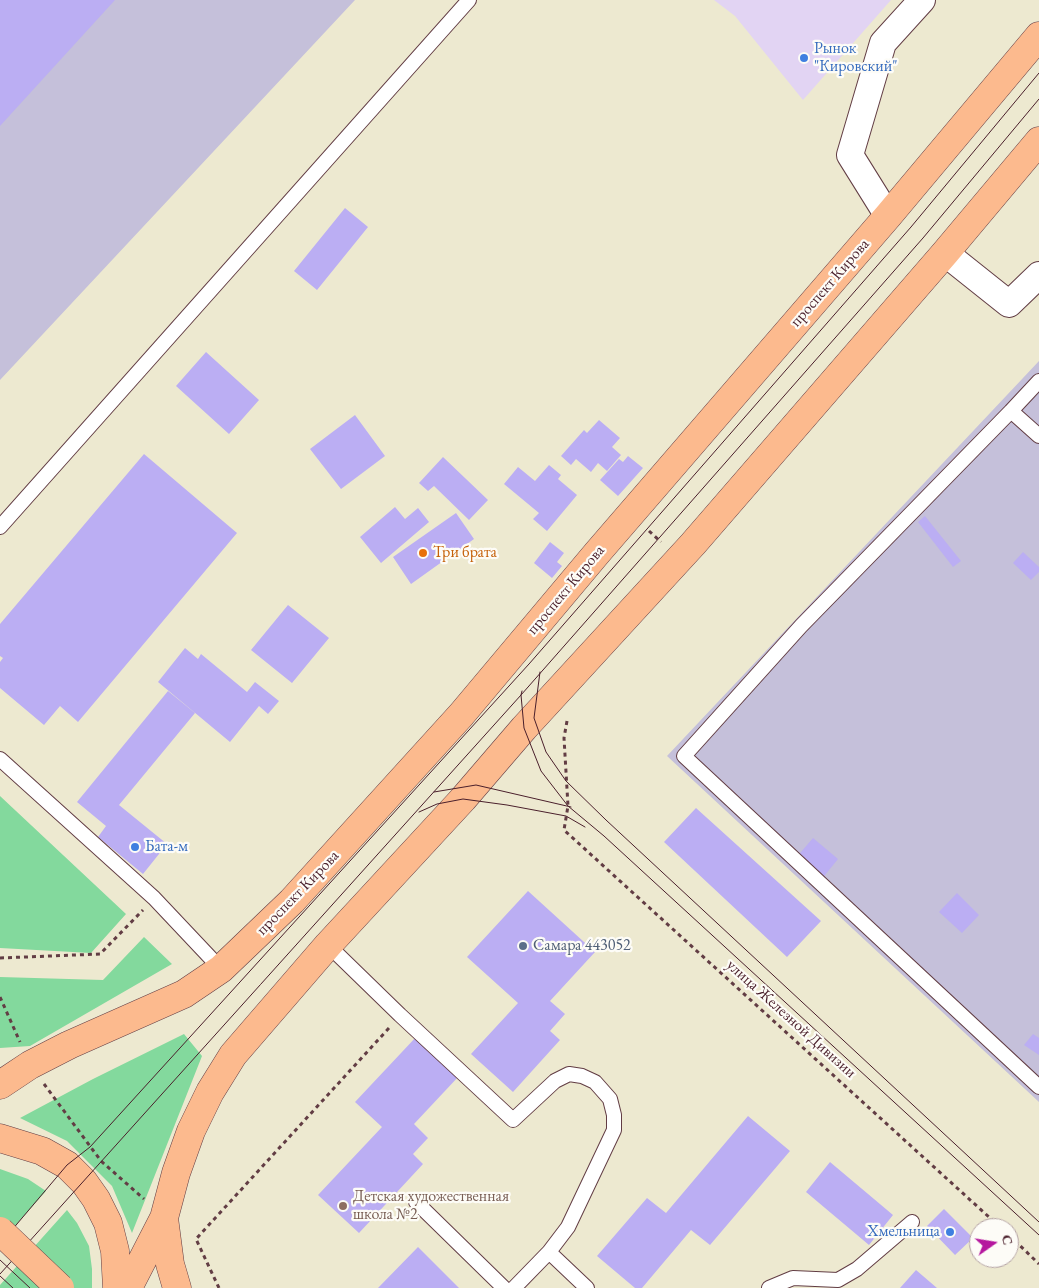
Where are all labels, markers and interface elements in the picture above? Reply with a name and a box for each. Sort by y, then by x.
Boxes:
place label: Рынок "Кировский" [814,39,897,77]
marker: Рынок "Кировский" [798,52,810,64]
street label: проспект Кирова [786,235,874,331]
street label: проспект Кирова [523,541,609,639]
place label: Три брата [433,543,497,563]
marker: Три брата [417,547,429,559]
place label: Бата-м [145,837,188,857]
marker: Бата-м [129,841,141,853]
street label: проспект Кирова [253,847,343,939]
place label: Самара 443052 [533,936,631,956]
marker: Самара 443052 [517,940,529,952]
street label: улица Железной Дивизии [722,956,860,1082]
place label: Детская художественная школа №2 [353,1187,509,1225]
marker: Детская художественная школа №2 [337,1200,349,1212]
north arrow [969,1218,1019,1268]
place label: Хмельница [867,1222,940,1242]
marker: Хмельница [944,1226,956,1238]
text: С [998,1233,1018,1247]

